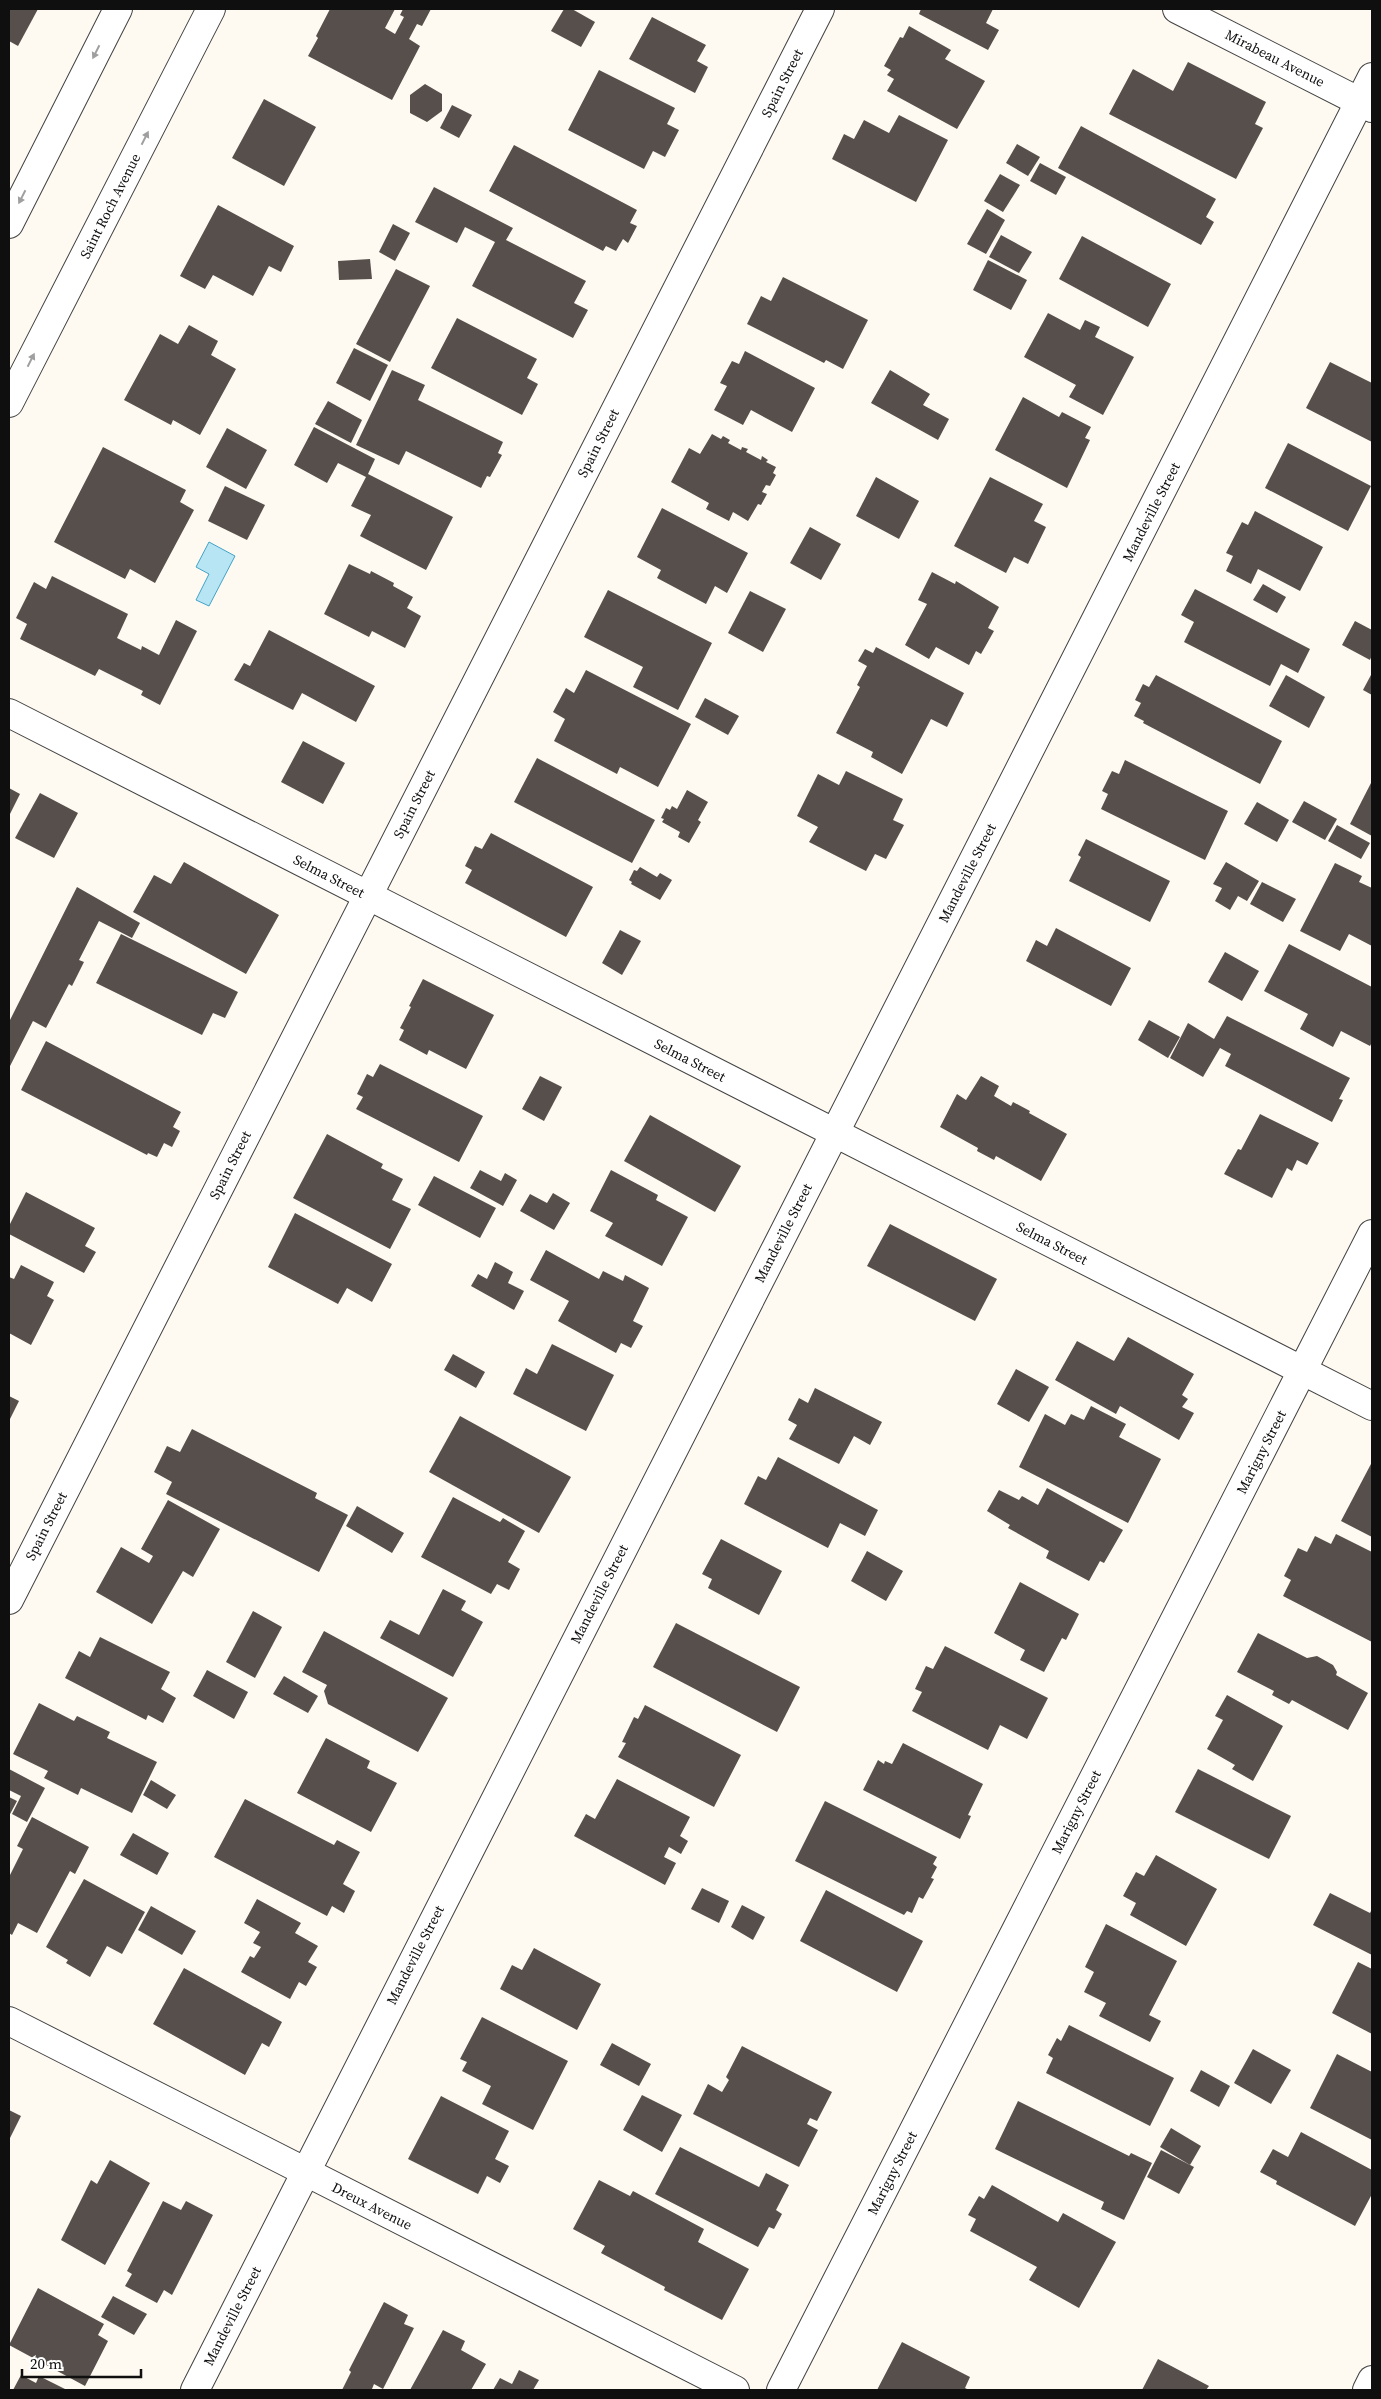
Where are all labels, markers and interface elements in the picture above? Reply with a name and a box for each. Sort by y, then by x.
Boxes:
street label: Mirabeau Avenue [1222,24,1328,92]
one-way arrow [92,45,100,59]
street label: Spain Street [756,45,808,121]
one-way arrow [141,130,149,145]
street label: Saint Roch Avenue [75,150,145,262]
one-way arrow [18,190,26,204]
one-way arrow [27,353,35,367]
street label: Spain Street [572,405,624,481]
street label: Mandeville Street [1117,459,1185,565]
street label: Spain Street [388,766,440,842]
street label: Mandeville Street [933,820,1001,926]
street label: Selma Street [290,849,368,903]
street label: Selma Street [651,1033,729,1087]
street label: Spain Street [204,1127,256,1203]
street label: Mandeville Street [749,1180,817,1286]
street label: Selma Street [1013,1216,1091,1270]
street label: Marigny Street [1231,1406,1291,1497]
street label: Spain Street [20,1488,72,1564]
street label: Mandeville Street [565,1541,633,1647]
street label: Marigny Street [1046,1766,1106,1857]
street label: Mandeville Street [381,1902,449,2008]
street label: Marigny Street [862,2127,922,2218]
street label: Dreux Avenue [328,2177,416,2235]
street label: Mandeville Street [198,2263,266,2369]
scale bar [22,2346,141,2378]
text: 20 m [30,2353,62,2374]

